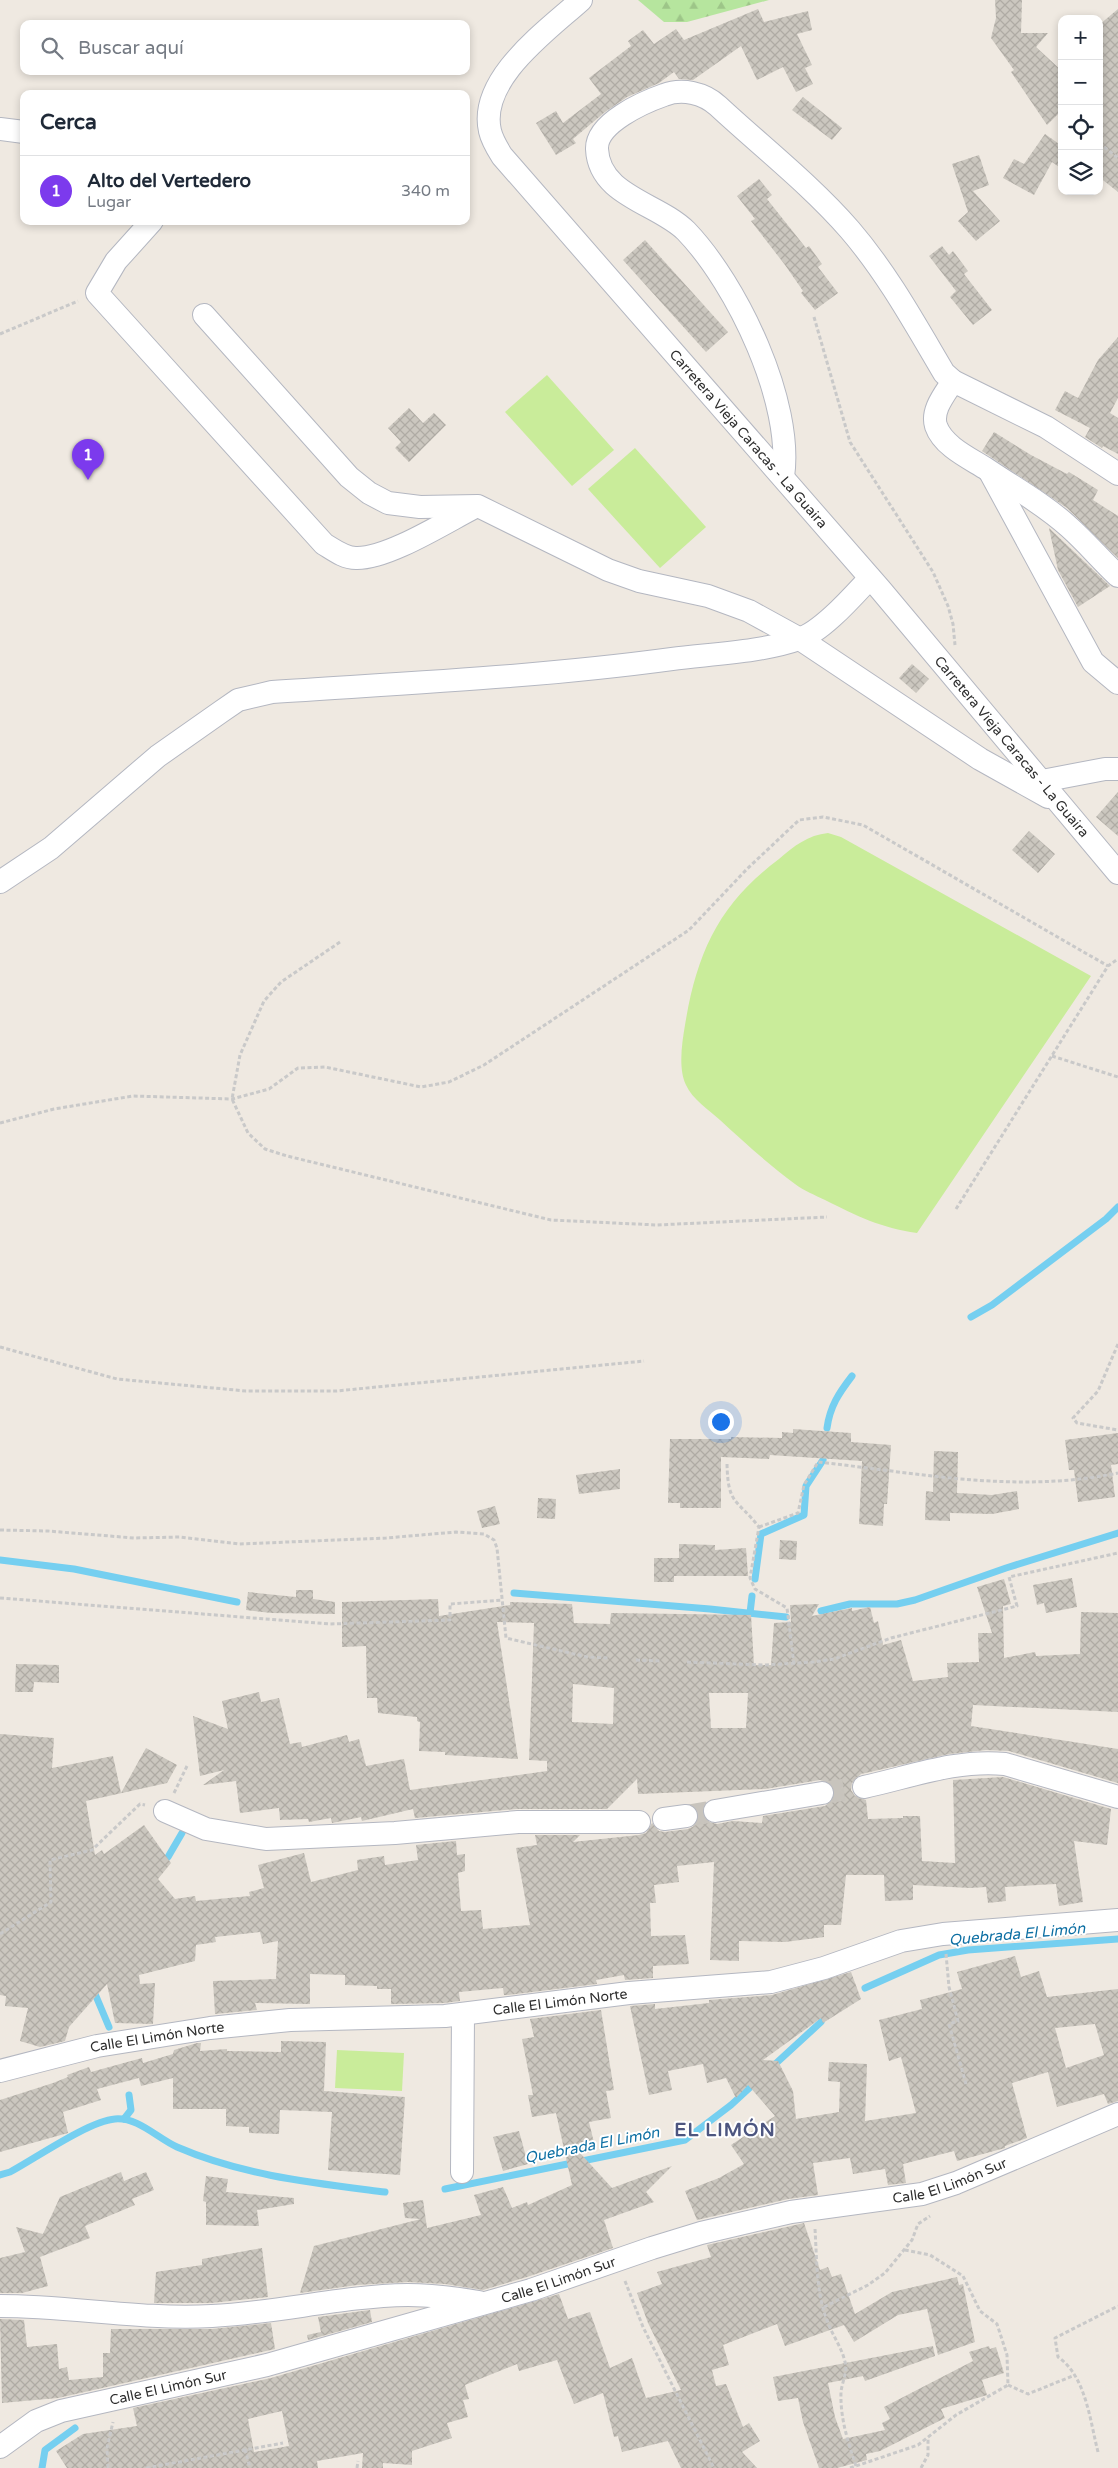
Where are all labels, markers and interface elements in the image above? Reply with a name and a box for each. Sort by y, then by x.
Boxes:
map controls [1058,15,1103,195]
button: + [1058,15,1103,60]
search box [20,20,470,75]
icon: search [38,34,66,62]
text: Buscar aquí [78,37,184,59]
button: − [1058,60,1103,105]
button: locate [1058,105,1103,150]
text: Cerca [40,110,97,135]
button: layers [1058,150,1103,195]
text: Alto del Vertedero [87,170,251,192]
text: 1 [51,181,61,201]
text: 340 m [401,181,450,201]
text: Lugar [87,192,131,212]
street label: Carretera Vieja Caracas - La Guaira [666,346,831,532]
pin: 1 [72,439,104,480]
street label: Carretera Vieja Caracas - La Guaira [931,653,1092,841]
your location [708,1409,734,1435]
water label: Quebrada El Limón [948,1919,1087,1949]
street label: Calle El Limón Norte [492,1985,628,2019]
street label: Calle El Limón Norte [88,2019,225,2056]
district label: EL LIMÓN [674,2118,776,2141]
water label: Quebrada El Limón [523,2123,662,2167]
street label: Calle El Limón Sur [891,2154,1010,2207]
street label: Calle El Limón Sur [499,2253,619,2307]
street label: Calle El Limón Sur [108,2366,229,2409]

